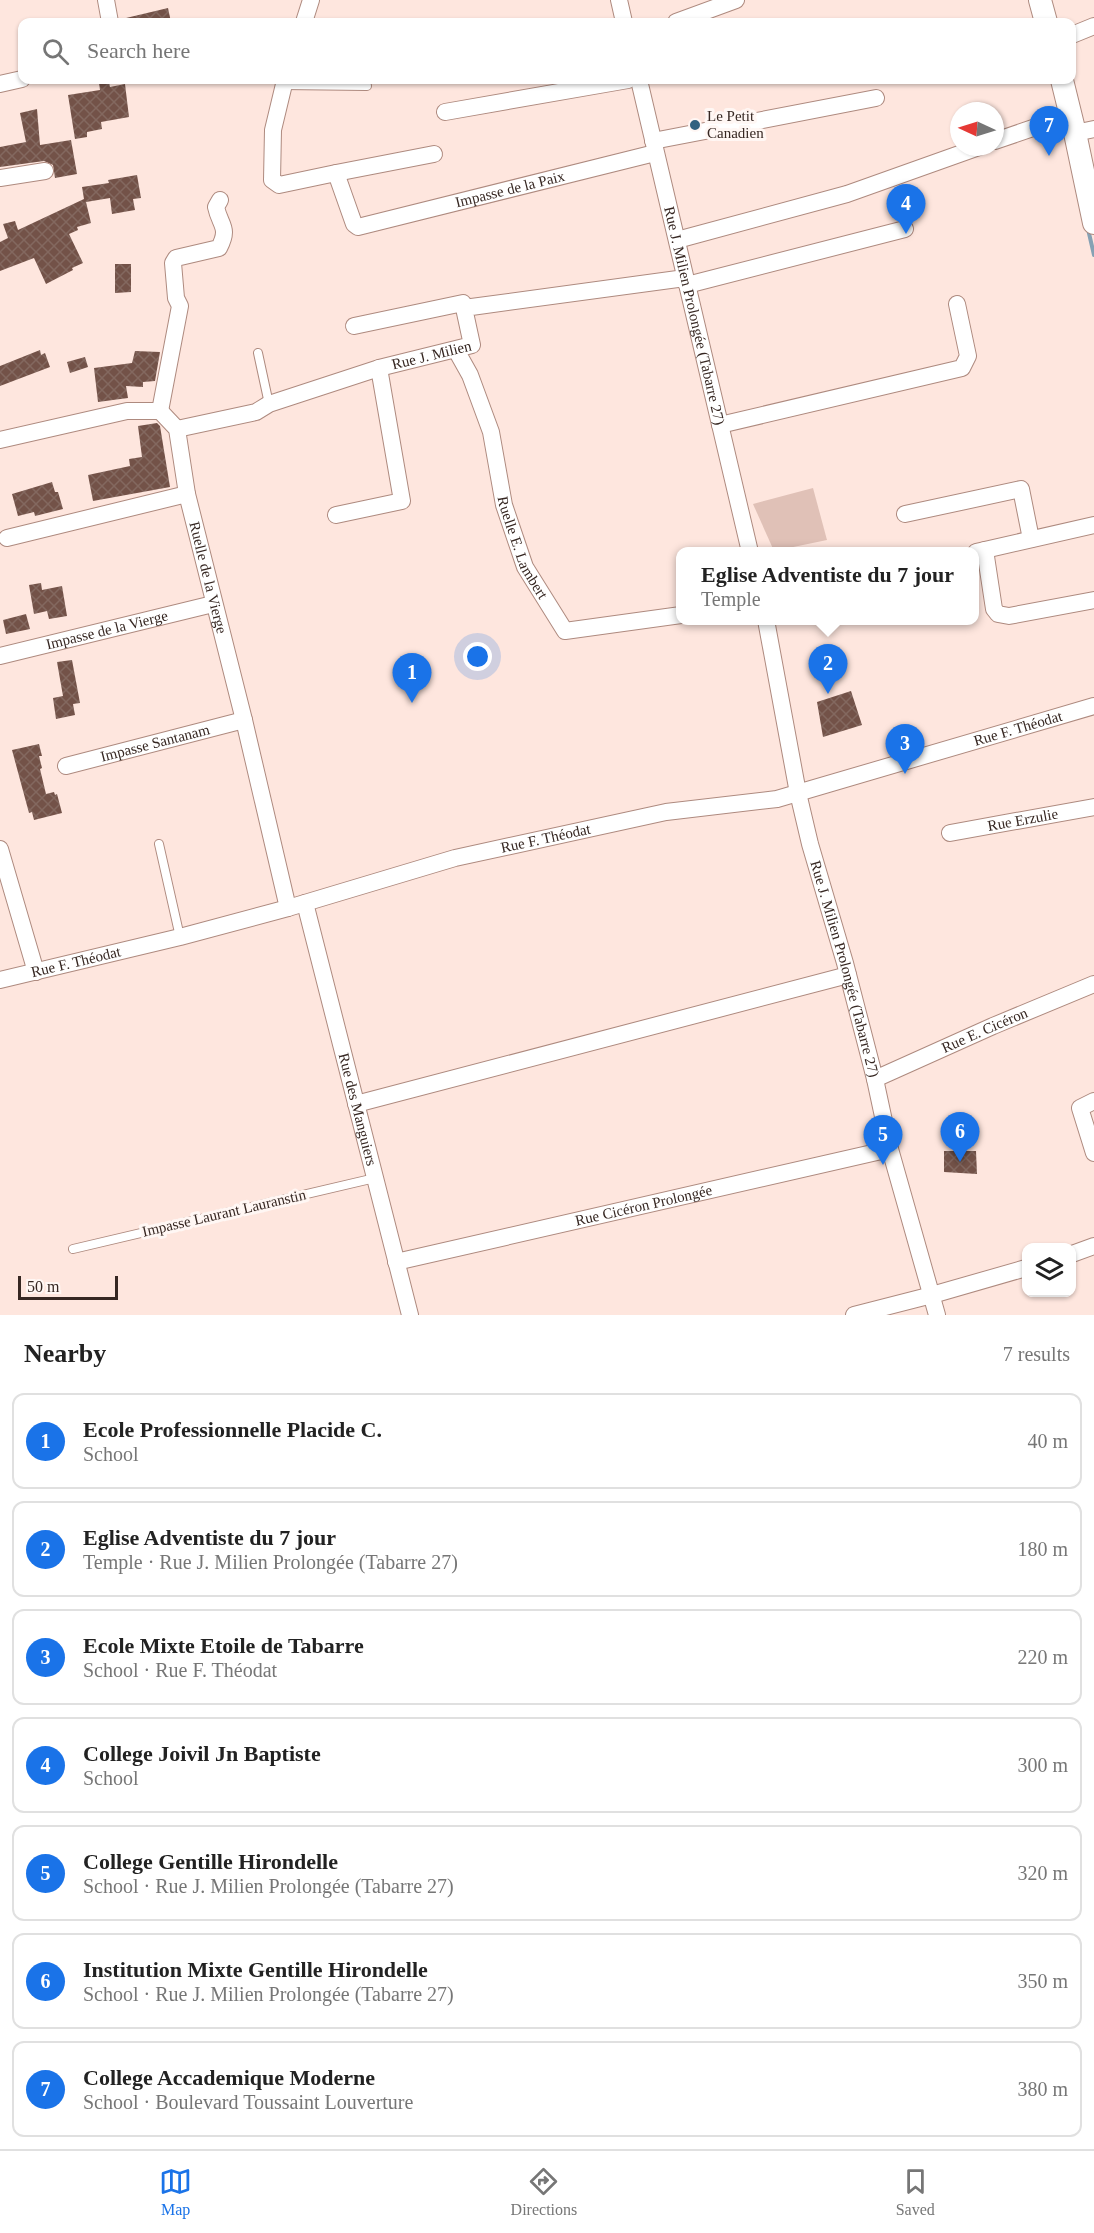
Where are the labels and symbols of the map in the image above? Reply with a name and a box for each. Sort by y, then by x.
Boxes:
north arrow [950,102,1004,156]
pin: 7 [1030,106,1068,156]
place label: Le Petit Canadien [707,108,764,141]
marker: Le Petit Canadien [688,118,702,132]
street label: Impasse de la Paix [454,168,567,210]
pin: 4 [886,184,926,234]
street label: Rue J. Milien Prolongée (Tabarre 27) [661,205,728,427]
street label: Rue J. Milien [390,337,473,373]
street label: Ruelle E. Lambert [495,495,551,603]
street label: Ruelle de la Vierge [186,520,230,636]
street label: Impasse de la Vierge [44,607,170,652]
your location [463,642,492,671]
pin: 2 [808,644,848,694]
pin: 1 [392,654,432,703]
street label: Rue F. Théodat [972,708,1065,749]
street label: Impasse Santanam [99,721,212,765]
pin: 3 [886,724,924,774]
street label: Rue Erzulie [986,806,1060,834]
street label: Rue F. Théodat [499,820,593,856]
street label: Rue J. Milien Prolongée (Tabarre 27) [807,859,882,1079]
street label: Rue F. Théodat [30,943,123,980]
street label: Rue E. Cicéron [939,1004,1030,1056]
street label: Rue des Manguiers [336,1051,380,1168]
pin: 6 [940,1112,980,1162]
pin: 5 [864,1116,902,1165]
street label: Rue Cicéron Prolongée [574,1182,714,1229]
street label: Impasse Laurant Lauranstin [141,1186,308,1240]
scale bar [18,1273,118,1300]

